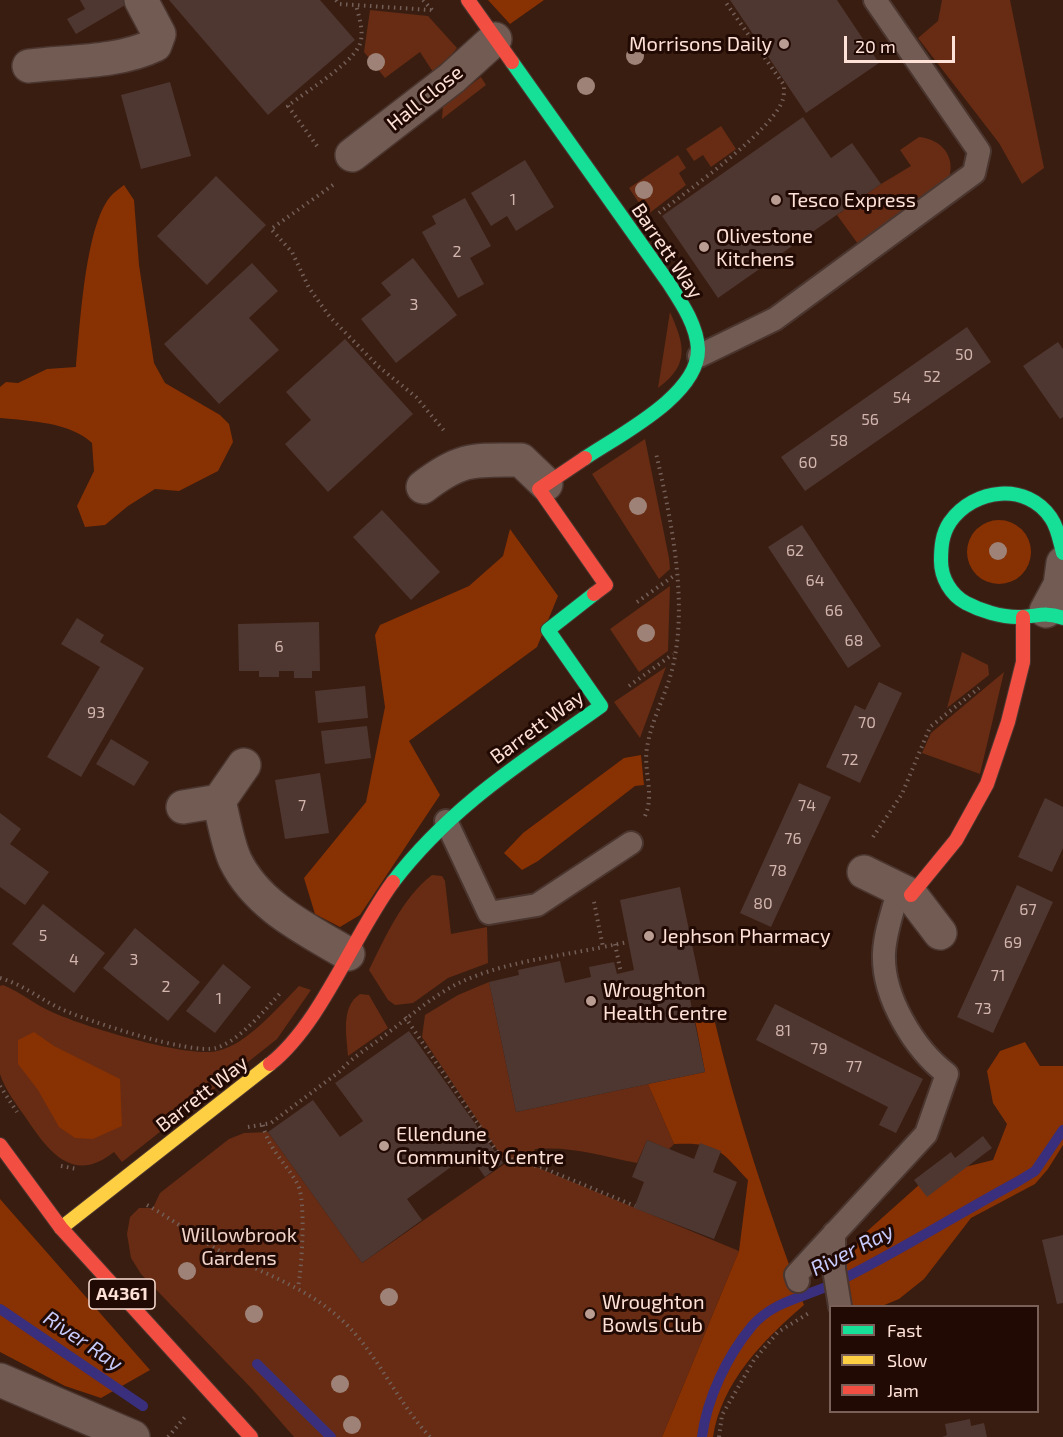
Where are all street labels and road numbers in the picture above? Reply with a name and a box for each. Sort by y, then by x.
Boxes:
street label: Hall Close [382,60,468,136]
street label: Barrett Way [626,199,708,303]
street label: Barrett Way [485,685,589,769]
street label: Barrett Way [151,1051,253,1137]
road number: A4361 [89,1279,155,1309]

